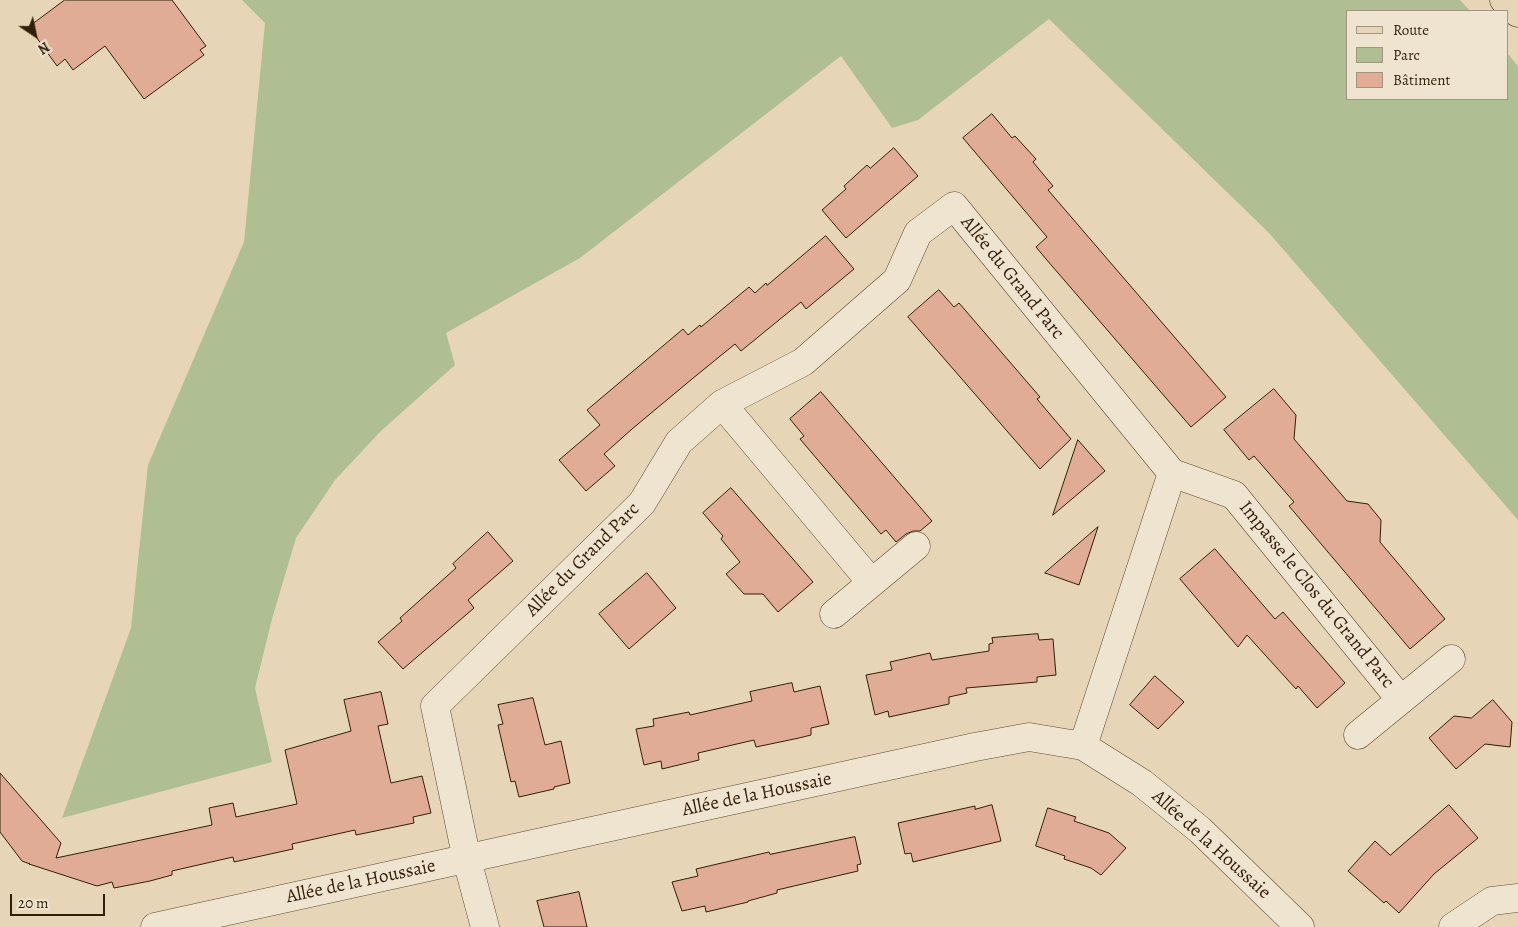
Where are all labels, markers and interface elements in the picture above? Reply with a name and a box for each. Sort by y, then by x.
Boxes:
north arrow [10,10,60,60]
legend [1346,10,1508,100]
text: Route [1393,20,1429,40]
text: N [34,37,53,59]
text: Parc [1393,45,1420,65]
text: Bâtiment [1393,70,1451,90]
street label: Allée du Grand Parc [955,212,1069,344]
street label: Impasse le Clos du Grand Parc [1233,497,1399,693]
street label: Allée du Grand Parc [521,498,645,622]
street label: Allée de la Houssaie [680,768,834,822]
street label: Allée de la Houssaie [1147,786,1275,904]
street label: Allée de la Houssaie [284,855,438,909]
scale bar [12,884,108,916]
text: 20 m [18,893,49,913]

